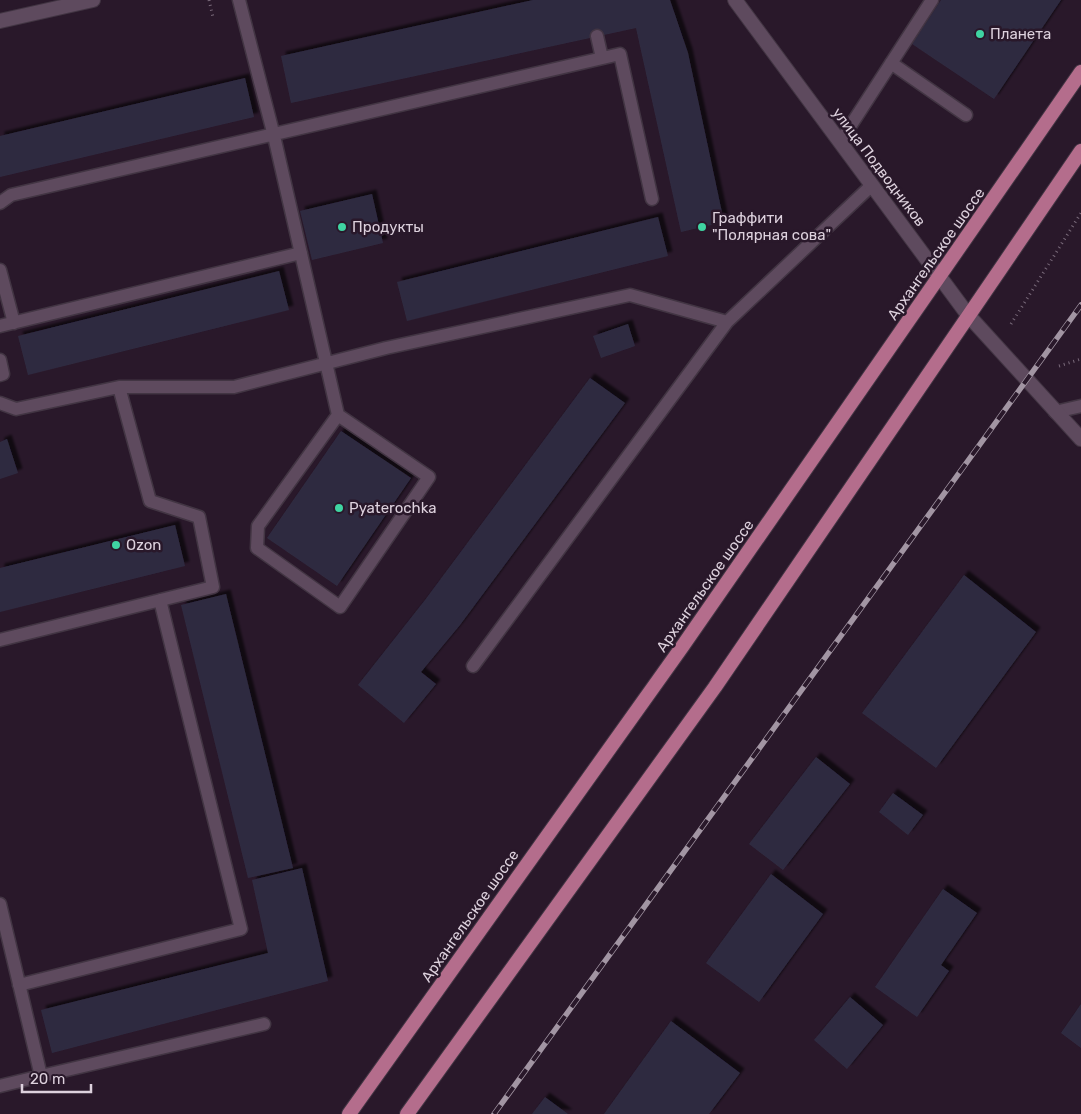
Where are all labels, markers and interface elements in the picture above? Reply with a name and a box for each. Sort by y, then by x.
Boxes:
place label: Планета [990,25,1051,43]
marker: Планета [974,28,986,40]
street label: улица Подводников [828,104,930,230]
street label: Архангельское шоссе [883,184,989,324]
place label: Граффити "Полярная сова" [712,209,831,244]
place label: Продукты [352,218,424,236]
marker: Продукты [336,221,348,233]
marker: Граффити "Полярная сова" [696,221,708,233]
place label: Pyaterochka [349,499,437,517]
marker: Pyaterochka [333,502,345,514]
street label: Архангельское шоссе [652,516,758,656]
place label: Ozon [126,536,161,554]
marker: Ozon [110,539,122,551]
street label: Архангельское шоссе [417,846,523,986]
scale bar [22,1062,91,1094]
text: 20 m [30,1070,65,1088]

